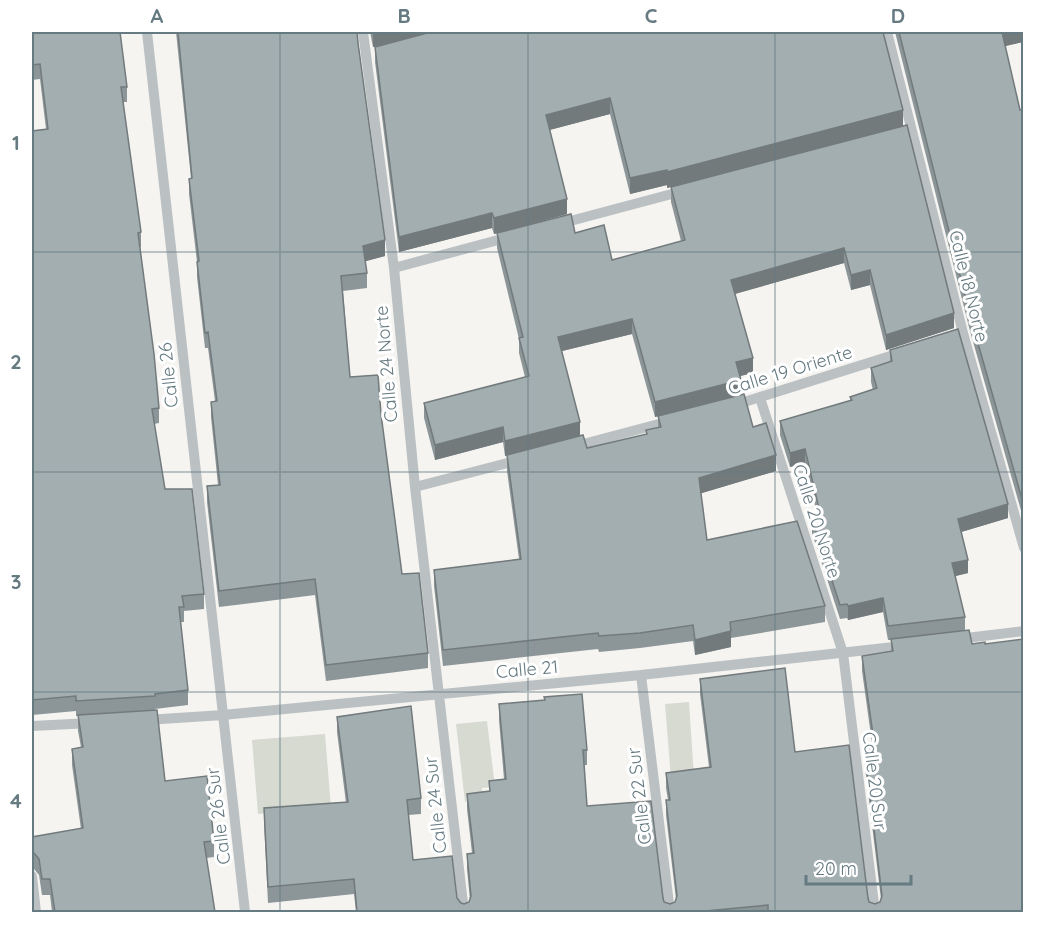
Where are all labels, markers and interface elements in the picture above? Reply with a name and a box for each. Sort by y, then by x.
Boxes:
text: A [151,3,164,28]
text: B [397,3,411,28]
text: C [645,3,658,28]
text: D [891,3,905,28]
text: 1 [12,130,20,155]
street label: Calle 18 Norte [944,228,994,344]
street label: Calle 24 Norte [369,305,403,423]
street label: Calle 19 Oriente [725,340,855,400]
street label: Calle 26 [153,341,183,409]
text: 2 [10,349,22,374]
street label: Calle 20 Norte [788,461,846,581]
text: 3 [11,569,21,594]
street label: Calle 21 [495,655,559,683]
street label: Calle 20 Sur [858,731,892,831]
street label: Calle 22 Sur [622,746,656,846]
street label: Calle 24 Sur [418,755,452,855]
street label: Calle 26 Sur [201,766,235,866]
text: 4 [10,788,22,813]
scale bar [806,848,911,886]
text: 20 m [815,857,857,880]

